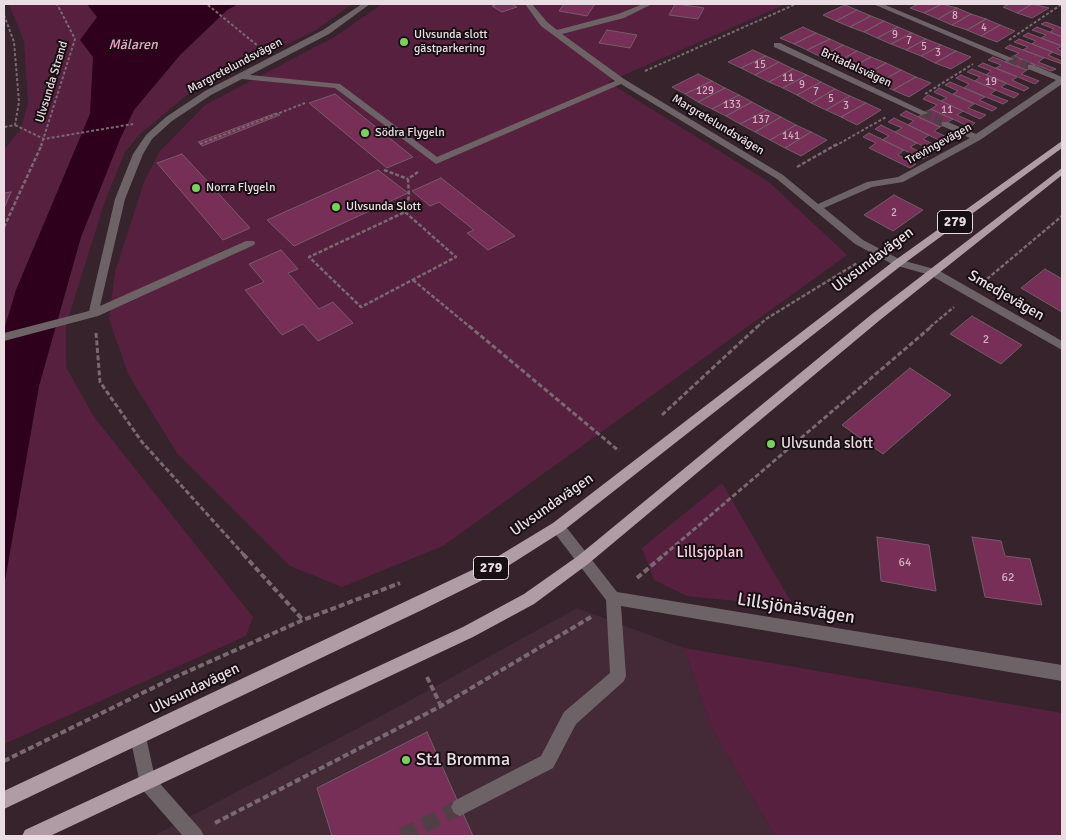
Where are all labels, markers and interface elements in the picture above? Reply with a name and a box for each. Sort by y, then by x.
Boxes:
house number: 8 [952,9,958,23]
house number: 4 [981,21,987,35]
place label: Ulvsunda slott gästparkering [414,28,488,56]
house number: 9 [892,28,898,42]
house number: 7 [906,34,912,48]
street label: Margretelundsvägen [185,35,285,97]
marker: Ulvsunda slott gästparkering [398,36,410,48]
water label: Mälaren [108,37,158,53]
street label: Ulvsunda Strand [33,39,71,125]
house number: 5 [921,40,927,54]
street label: Britadalsvägen [818,45,894,91]
house number: 3 [935,46,941,60]
house number: 15 [754,58,766,72]
house number: 11 [782,71,794,85]
house number: 19 [985,75,997,89]
house number: 9 [799,78,805,92]
house number: 129 [696,84,714,98]
house number: 7 [813,85,819,99]
street label: Margretelundsvägen [669,92,767,158]
house number: 5 [828,92,834,106]
house number: 133 [723,98,741,112]
house number: 3 [843,99,849,113]
house number: 11 [941,103,953,117]
house number: 137 [752,113,770,127]
street label: Trevingevägen [904,120,974,168]
place label: Södra Flygeln [375,126,445,140]
marker: Södra Flygeln [359,127,371,139]
house number: 141 [782,129,800,143]
place label: Norra Flygeln [206,181,275,195]
marker: Norra Flygeln [190,182,202,194]
place label: Ulvsunda Slott [346,200,421,214]
marker: Ulvsunda Slott [330,201,342,213]
house number: 2 [891,206,897,220]
road number: 279 [938,210,972,233]
street label: Ulvsundavägen [829,224,917,296]
street label: Smedjevägen [965,267,1047,325]
house number: 2 [983,333,989,347]
place label: Ulvsunda slott [781,435,873,453]
marker: Ulvsunda slott [765,438,777,450]
street label: Ulvsundavägen [507,470,597,540]
park label: Lillsjöplan [677,544,743,562]
road number: 279 [474,556,508,580]
house number: 64 [899,556,911,570]
house number: 62 [1002,571,1014,585]
street label: Lillsjönäsvägen [736,589,856,629]
street label: Ulvsundavägen [147,660,243,718]
place label: St1 Bromma [416,749,510,771]
marker: St1 Bromma [400,754,412,766]

